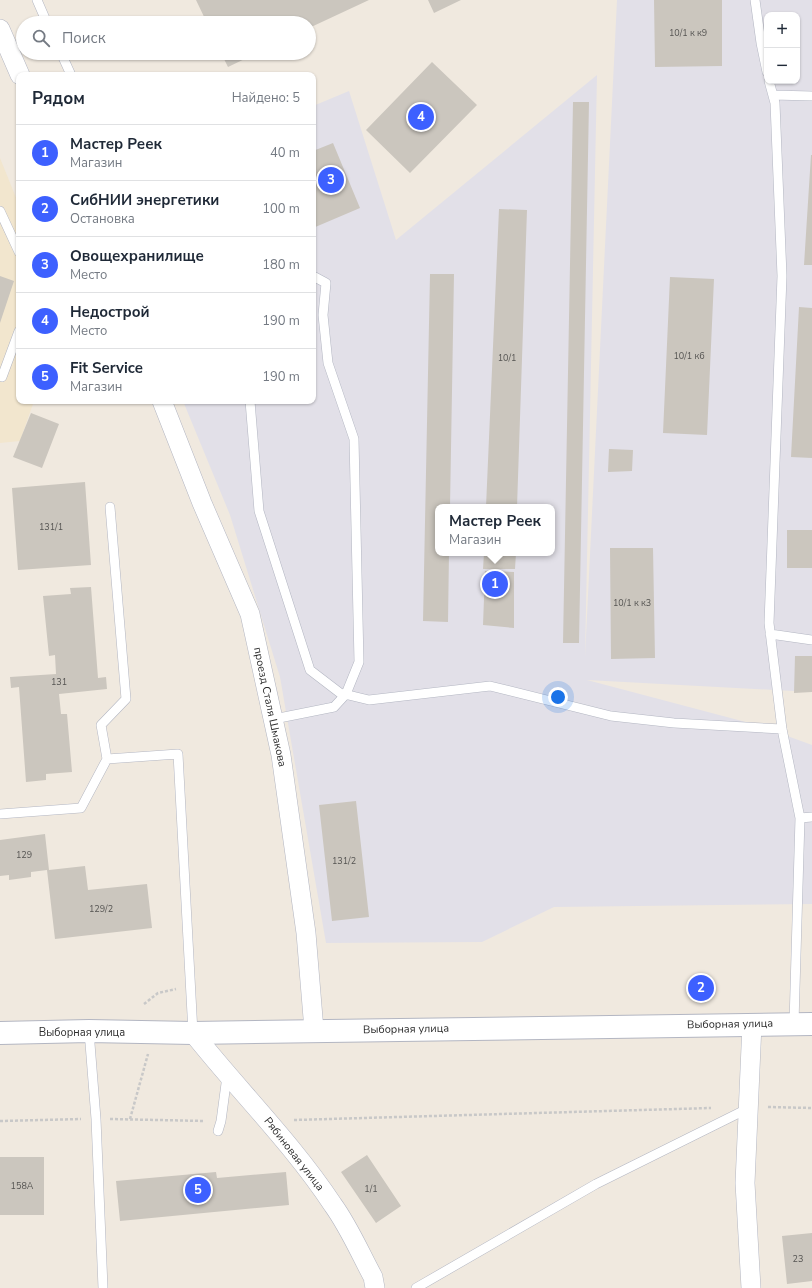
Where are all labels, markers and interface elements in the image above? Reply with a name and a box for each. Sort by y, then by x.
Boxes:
map controls [764,12,800,84]
button: + [764,12,800,48]
search box [16,16,316,60]
icon: search [30,27,52,49]
house number: 10/1 к к9 [669,27,707,39]
text: Поиск [62,28,106,48]
button: − [764,48,800,84]
text: Рядом [32,87,85,110]
text: Найдено: 5 [232,89,300,107]
pin: 4 [408,102,434,132]
text: Мастер Реек [70,134,162,154]
text: 1 [41,144,49,162]
text: 40 m [270,144,300,162]
text: Магазин [70,154,122,172]
pin: 3 [318,165,344,195]
text: СибНИИ энергетики [70,190,219,210]
text: 2 [41,200,49,218]
text: 100 m [262,200,300,218]
text: Остановка [70,210,135,228]
text: Овощехранилище [70,246,204,266]
text: 3 [41,256,49,274]
text: 180 m [262,256,300,274]
text: Место [70,266,107,284]
text: Недострой [70,302,150,322]
text: 4 [41,312,49,330]
text: 190 m [262,312,300,330]
text: Место [70,322,107,340]
house number: 10/1 к6 [673,350,705,362]
house number: 10/1 [498,352,516,364]
text: Fit Service [70,358,143,378]
text: 5 [41,368,49,386]
text: 190 m [262,368,300,386]
text: Магазин [70,378,122,396]
popup [435,504,555,556]
text: Мастер Реек [449,511,541,531]
house number: 131/1 [39,521,63,533]
text: Магазин [449,531,502,549]
pin: 1 [482,569,508,599]
house number: 10/1 к к3 [613,597,651,609]
street label: проезд Сталя Шмакова [250,646,290,768]
house number: 131 [51,676,67,688]
your location [548,687,568,707]
house number: 129 [16,849,32,861]
house number: 131/2 [332,855,356,867]
house number: 129/2 [89,903,113,915]
pin: 2 [688,973,714,1003]
street label: Выборная улица [687,1016,773,1032]
street label: Выборная улица [363,1021,449,1037]
street label: Выборная улица [39,1025,125,1040]
street label: Рябиновая улица [261,1114,328,1194]
pin: 5 [185,1175,211,1205]
house number: 158А [11,1180,34,1192]
house number: 1/1 [364,1183,378,1195]
house number: 23 [793,1253,803,1265]

